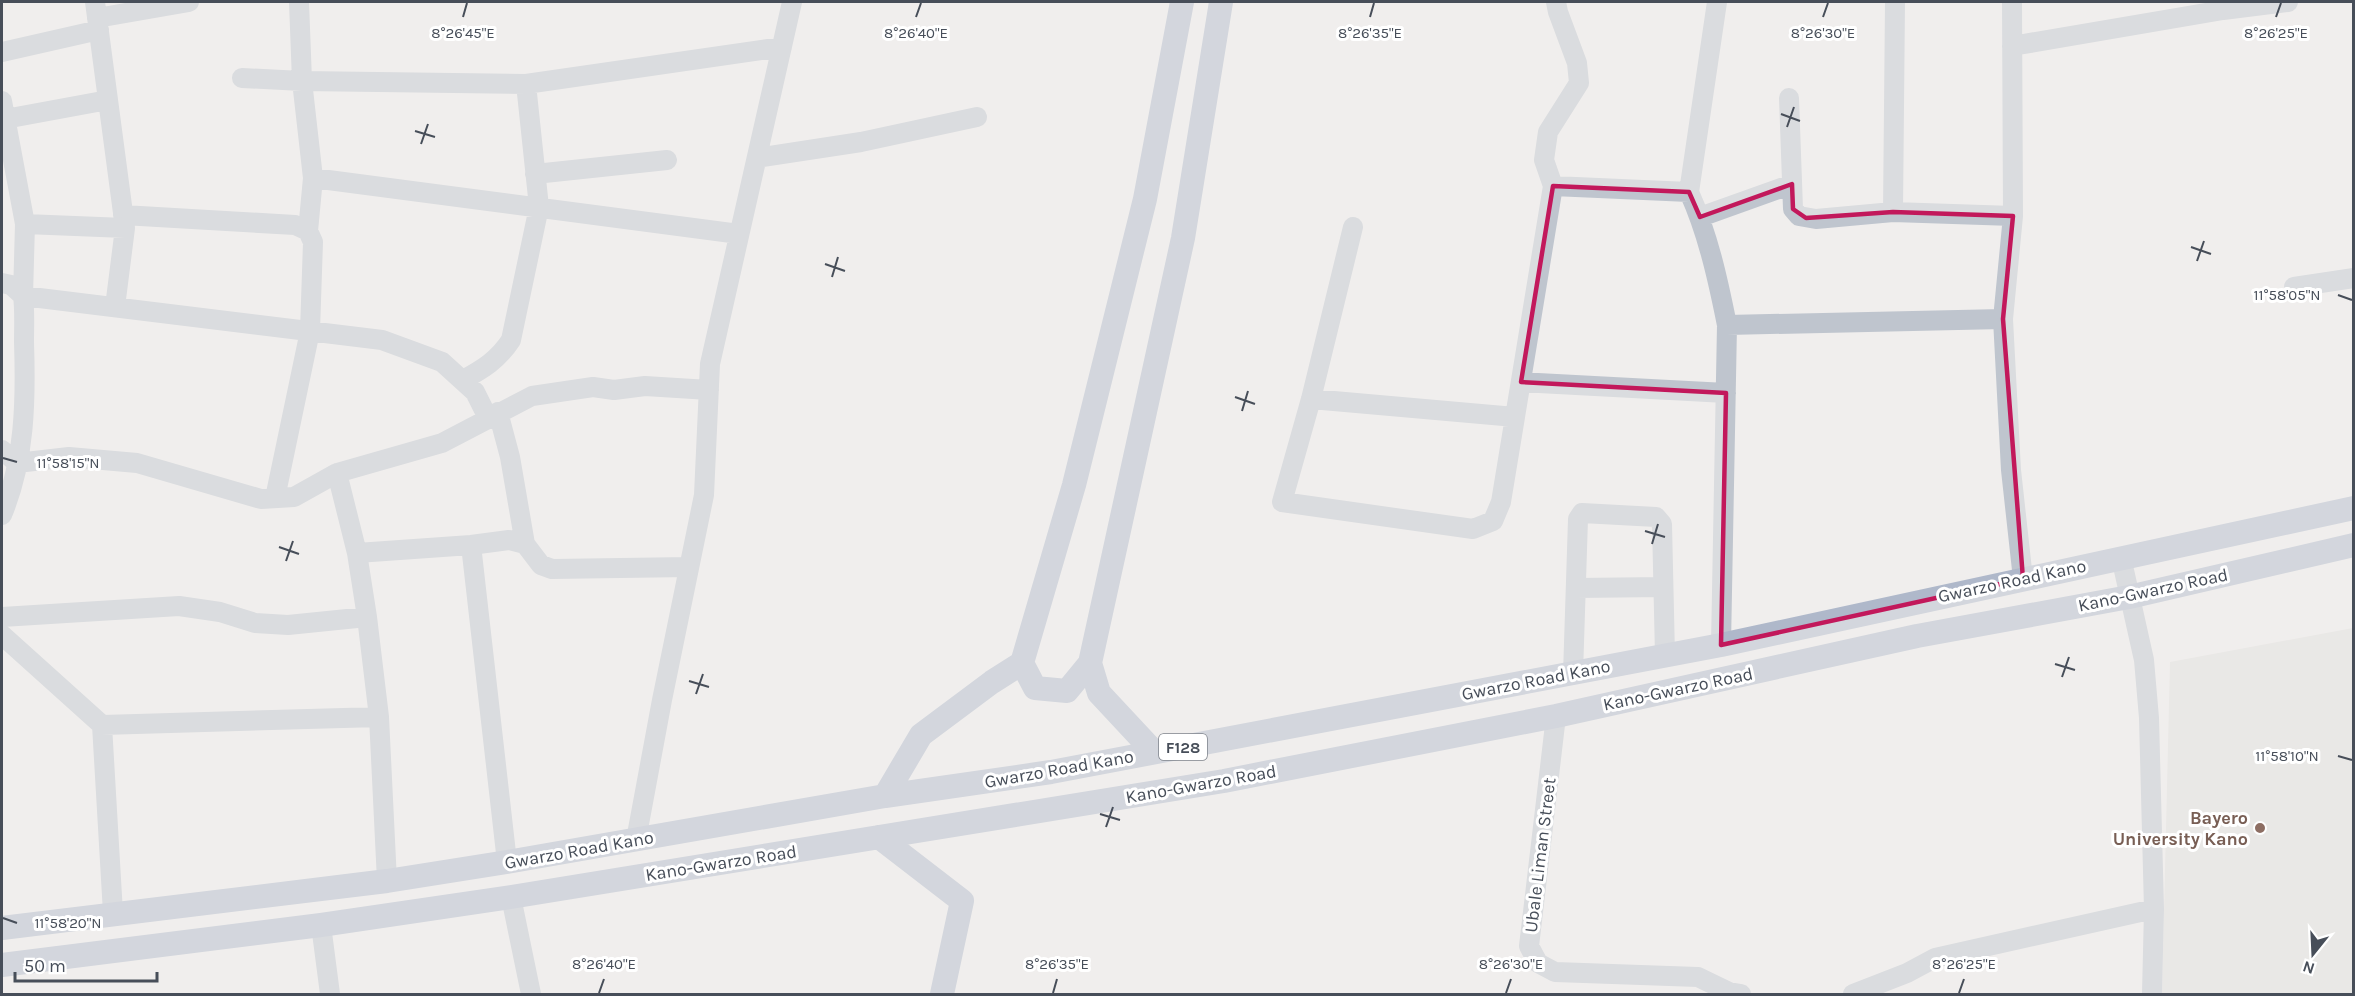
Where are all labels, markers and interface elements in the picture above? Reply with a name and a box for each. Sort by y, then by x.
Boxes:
text: 8°26'45"E [431,24,495,42]
text: 8°26'40"E [884,24,948,42]
text: 8°26'35"E [1338,24,1402,42]
text: 8°26'30"E [1791,24,1855,42]
text: 8°26'25"E [2244,24,2308,42]
text: 11°58'05"N [2254,286,2320,304]
text: 11°58'15"N [37,454,100,472]
street label: Gwarzo Road Kano [1936,555,2088,607]
street label: Kano-Gwarzo Road [2076,563,2230,617]
street label: Gwarzo Road Kano [1460,655,1612,705]
street label: Kano-Gwarzo Road [1601,662,1755,716]
road number: F128 [1159,734,1207,760]
street label: Gwarzo Road Kano [983,745,1135,793]
text: 11°58'10"N [2255,747,2319,765]
street label: Kano-Gwarzo Road [1124,760,1278,808]
street label: Ubale Liman Street [1520,776,1560,934]
place label: Bayero University Kano [2113,807,2248,850]
marker: Bayero University Kano [2253,821,2267,835]
street label: Gwarzo Road Kano [503,826,655,874]
street label: Kano-Gwarzo Road [644,840,798,886]
text: 11°58'20"N [34,914,102,932]
north arrow [2283,924,2343,984]
scale bar [15,945,158,983]
text: 50 m [24,955,66,977]
text: 8°26'40"E [572,955,636,973]
text: 8°26'35"E [1025,955,1089,973]
text: 8°26'30"E [1479,955,1543,973]
text: 8°26'25"E [1932,955,1996,973]
text: N [2300,957,2317,979]

